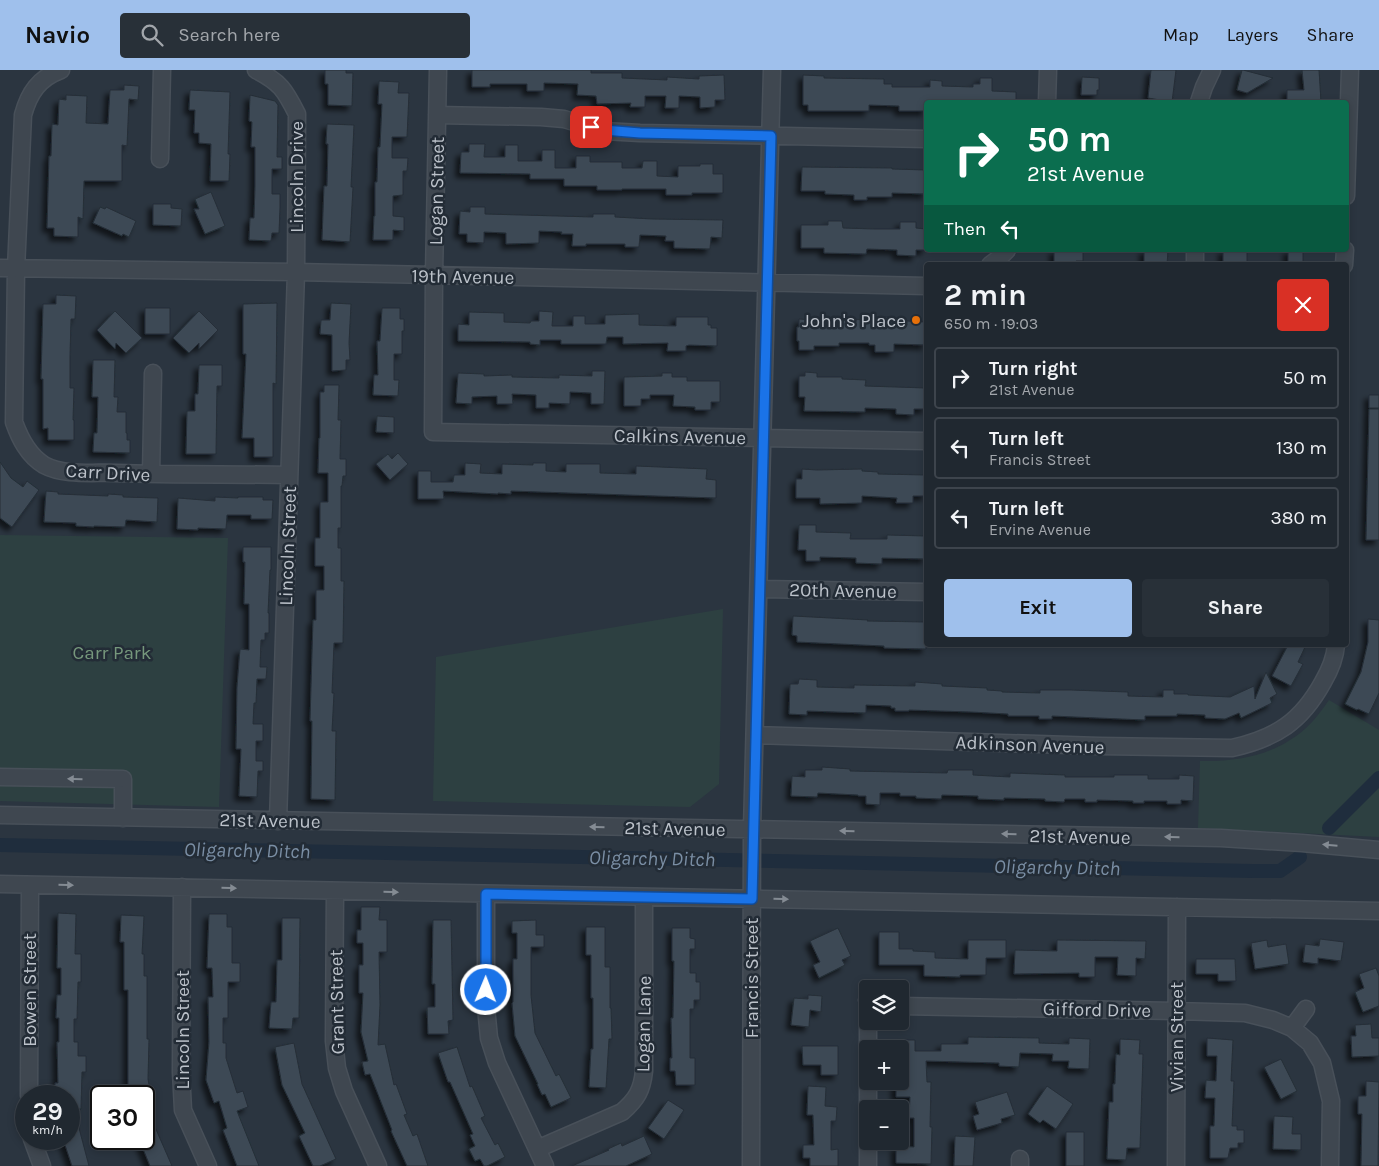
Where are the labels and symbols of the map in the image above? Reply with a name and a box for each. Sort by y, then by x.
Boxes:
pin [570,106,612,148]
street label: Lincoln Drive [286,121,308,233]
street label: Logan Street [425,137,449,245]
street label: 19th Avenue [411,265,515,289]
place label: John's Place [802,310,906,332]
marker: John's Place [910,314,922,326]
street label: Calkins Avenue [614,425,746,449]
street label: Carr Drive [65,460,151,486]
street label: Lincoln Street [275,486,301,606]
street label: 20th Avenue [789,579,897,603]
park label: Carr Park [73,642,152,664]
street label: Adkinson Avenue [955,731,1105,759]
one-way arrow [66,774,82,782]
street label: 21st Avenue [219,809,321,833]
street label: 21st Avenue [624,817,726,841]
one-way arrow [589,822,605,830]
street label: 21st Avenue [1029,825,1131,849]
one-way arrow [839,827,855,835]
one-way arrow [1001,830,1017,838]
one-way arrow [1164,833,1180,841]
water label: Oligarchy Ditch [184,838,310,863]
one-way arrow [1322,841,1338,849]
water label: Oligarchy Ditch [589,846,715,871]
water label: Oligarchy Ditch [994,855,1120,880]
one-way arrow [58,881,74,889]
one-way arrow [221,885,237,893]
one-way arrow [383,888,399,896]
one-way arrow [773,895,789,903]
street label: Francis Street [741,918,763,1038]
street label: Bowen Street [19,933,41,1047]
street label: Grant Street [325,949,349,1055]
position arrow [459,963,511,1015]
street label: Lincoln Street [172,970,194,1090]
street label: Logan Lane [632,975,656,1073]
street label: Vivian Street [1166,982,1188,1092]
street label: Gifford Drive [1043,998,1151,1022]
speed limit sign: 30 [90,1085,155,1150]

